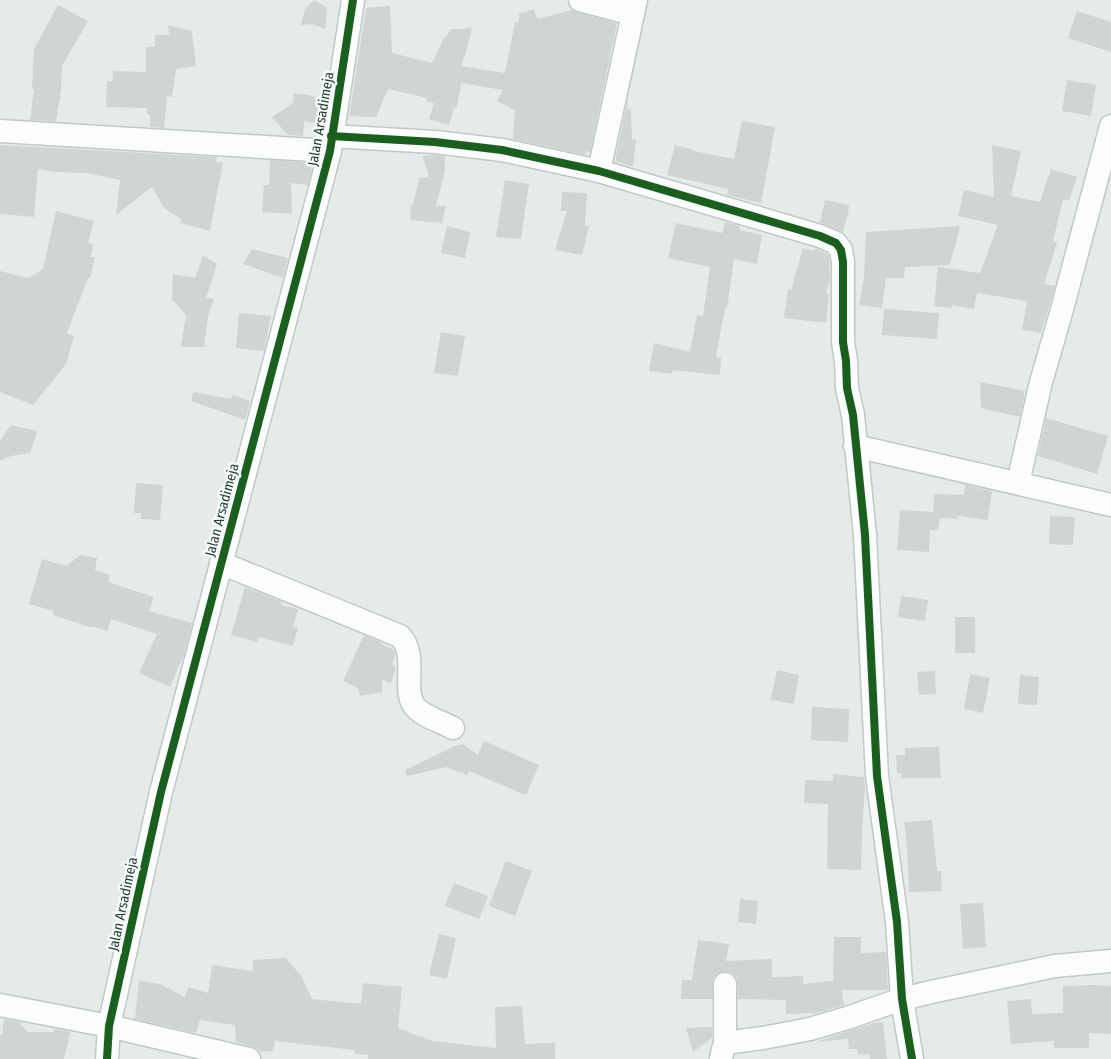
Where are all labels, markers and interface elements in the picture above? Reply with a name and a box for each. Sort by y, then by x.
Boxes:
street label: Jalan Arsadimeja [304,70,338,168]
street label: Jalan Arsadimeja [201,461,243,558]
street label: Jalan Arsadimeja [105,855,141,953]

